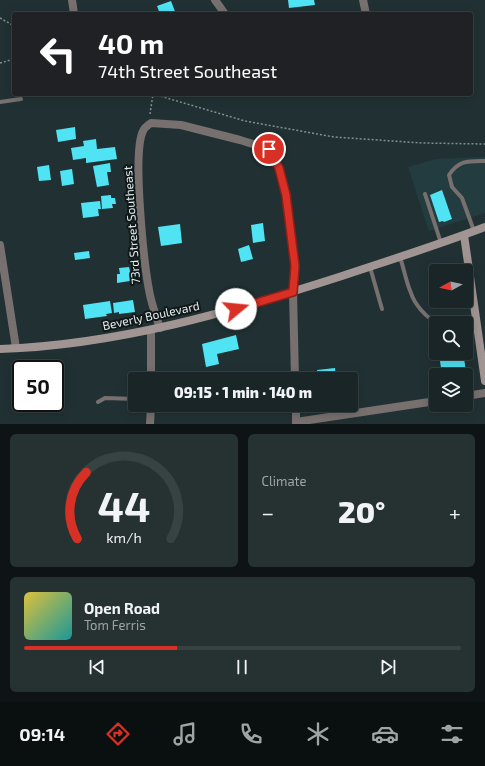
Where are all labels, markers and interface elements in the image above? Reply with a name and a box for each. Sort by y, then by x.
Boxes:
text: 40 m [98,26,164,60]
icon: left [32,28,84,80]
text: 74th Street Southeast [98,60,277,82]
pin [252,132,286,166]
icon: arrive [258,138,280,160]
street label: 73rd Street Southeast [120,165,142,285]
north arrow [429,264,473,308]
map controls [429,264,473,412]
position arrow [215,288,257,330]
street label: Beverly Boulevard [101,298,201,332]
button: search [429,316,473,360]
speed limit sign: 50 [12,360,64,412]
button: layers [429,368,473,412]
text: 09:15 · 1 min · 140 m [174,383,312,401]
text: Climate [262,473,306,489]
text: 44 [97,479,150,529]
text: 20° [338,493,385,529]
text: − [262,499,274,525]
text: + [449,499,461,525]
text: km/h [106,528,141,545]
text: Open Road [84,599,160,617]
text: Tom Ferris [84,617,146,633]
icon: previous [86,656,108,678]
icon: pause [231,656,253,678]
icon: next [377,656,399,678]
icon: directions [104,720,132,748]
icon: music [171,720,199,748]
icon: phone [237,720,265,748]
icon: climate [304,720,332,748]
icon: car [371,720,399,748]
icon: filters [438,720,466,748]
text: 09:14 [19,723,65,745]

